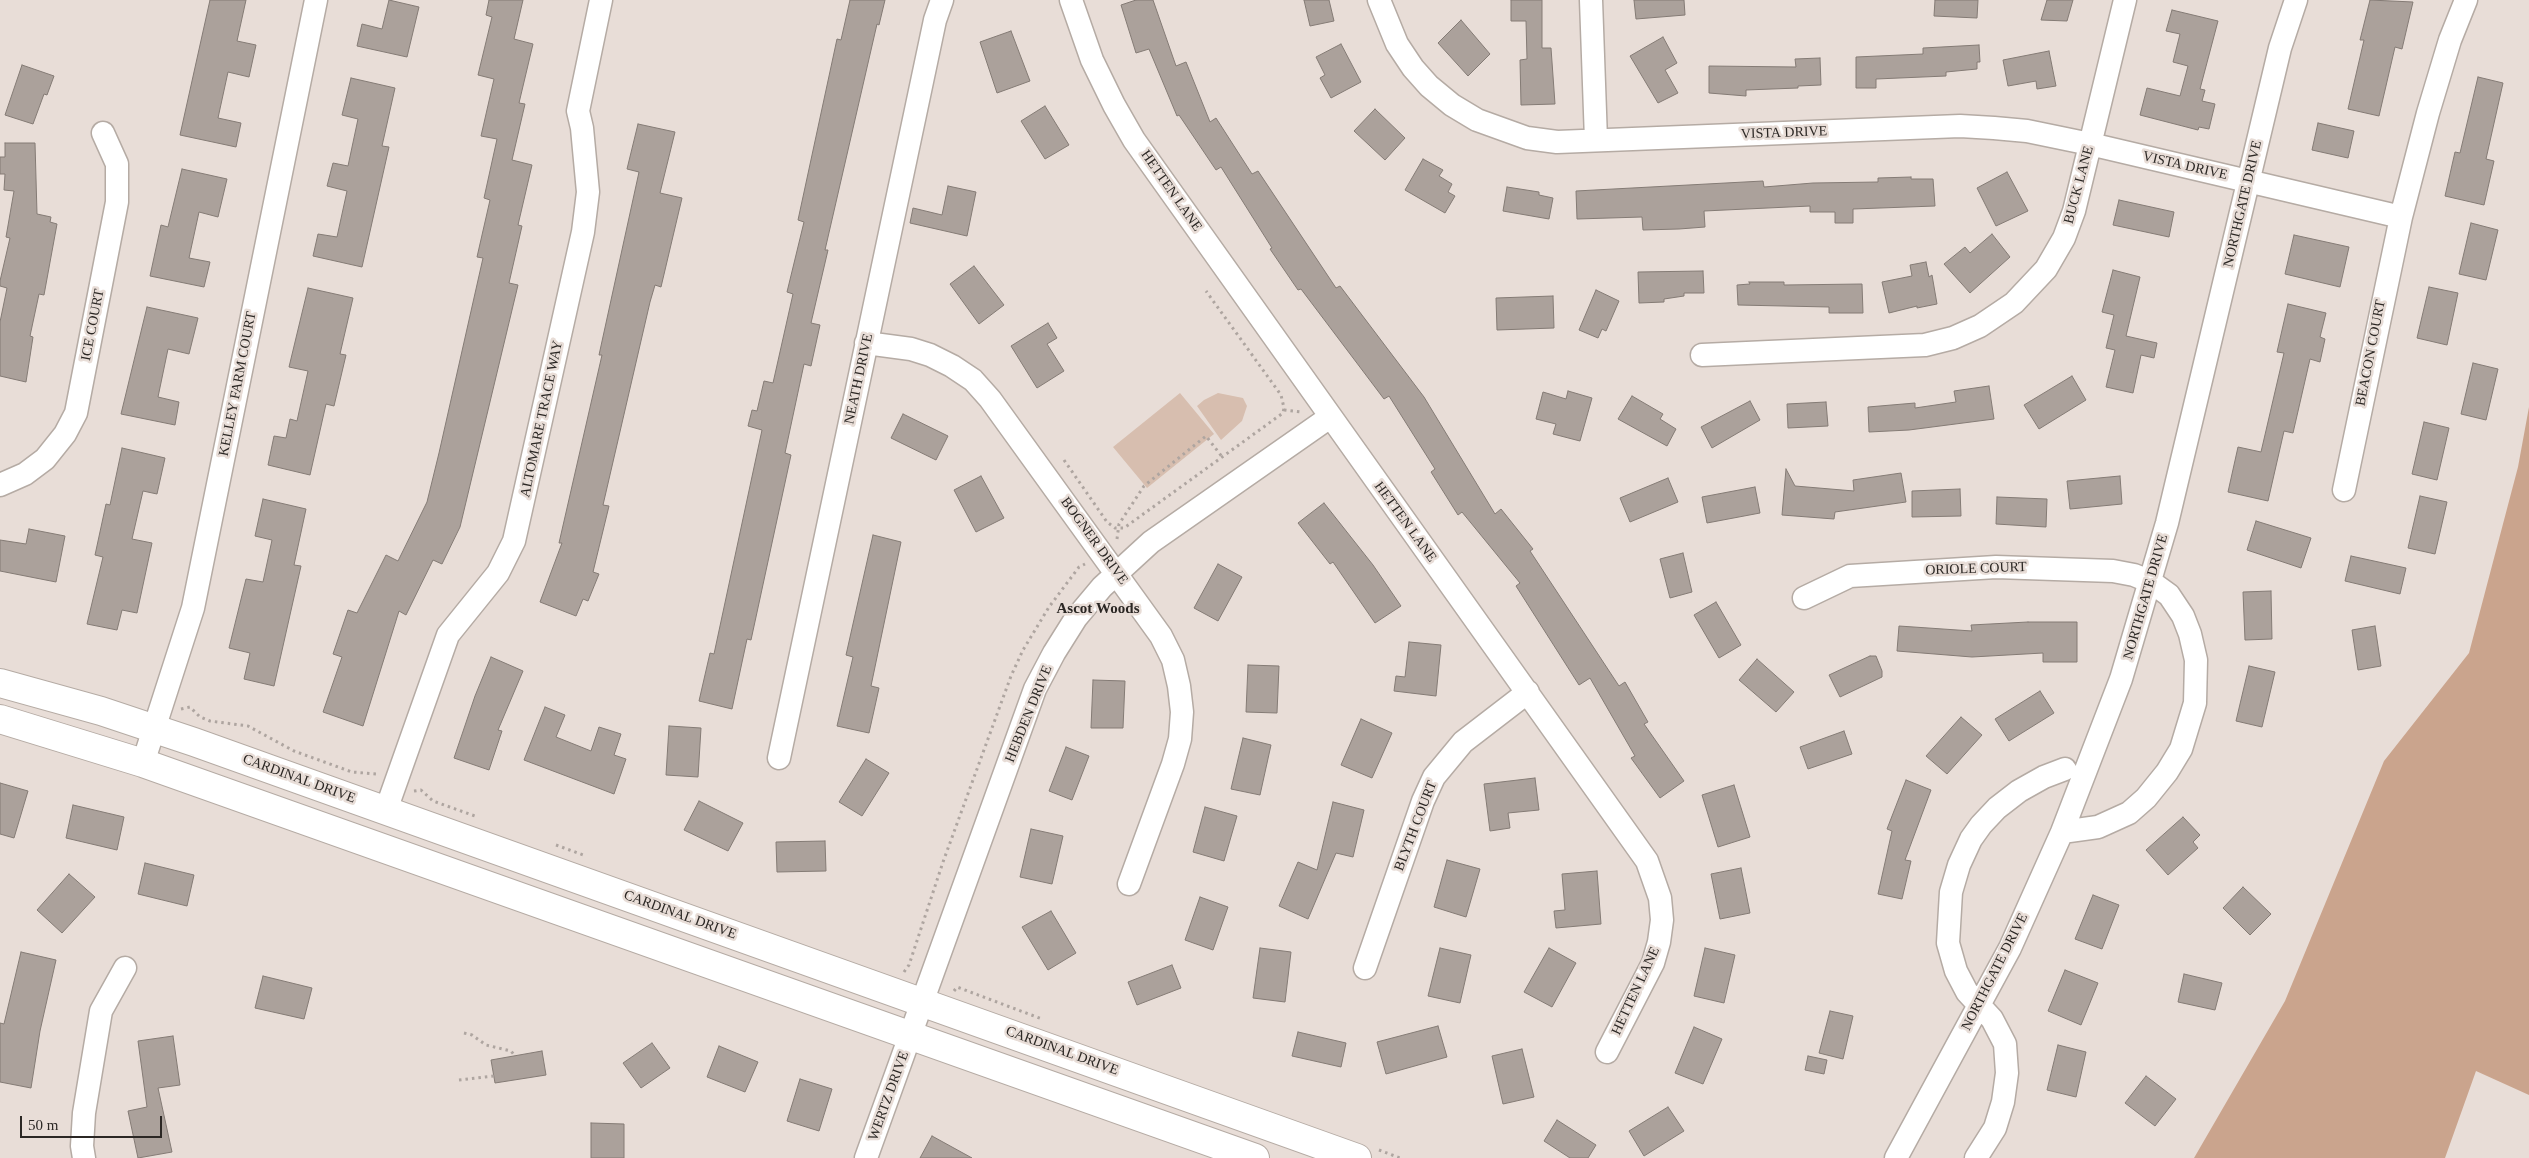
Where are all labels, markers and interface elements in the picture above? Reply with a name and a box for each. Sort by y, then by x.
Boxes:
street label: VISTA DRIVE [1741,123,1827,143]
street label: NORTHGATE DRIVE [2220,139,2266,269]
street label: BUCK LANE [2061,144,2097,226]
street label: HETTEN LANE [1137,147,1205,235]
street label: VISTA DRIVE [2141,148,2229,184]
street label: ICE COURT [78,288,108,362]
street label: BEACON COURT [2352,299,2390,407]
street label: KELLEY FARM COURT [216,310,260,458]
street label: NEATH DRIVE [841,332,877,426]
street label: ALTOMARE TRACE WAY [517,339,567,499]
street label: HETTEN LANE [1370,479,1440,565]
street label: BOGNER DRIVE [1057,494,1131,588]
street label: NORTHGATE DRIVE [2120,532,2172,662]
street label: ORIOLE COURT [1925,559,2027,579]
district label: Ascot Woods [1057,600,1139,618]
street label: HEBDEN DRIVE [1002,663,1056,765]
street label: CARDINAL DRIVE [240,751,358,807]
street label: BLYTH COURT [1391,778,1441,874]
street label: CARDINAL DRIVE [621,887,739,943]
street label: NORTHGATE DRIVE [1958,911,2032,1033]
street label: HETTEN LANE [1608,944,1664,1038]
street label: CARDINAL DRIVE [1003,1023,1121,1079]
street label: WERTZ DRIVE [865,1049,913,1143]
scale bar [22,1106,165,1138]
text: 50 m [28,1117,58,1133]

